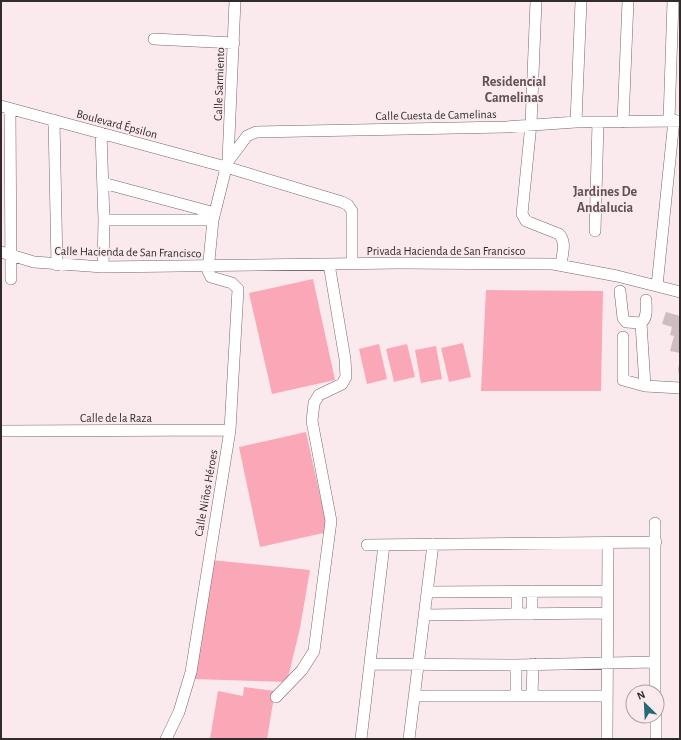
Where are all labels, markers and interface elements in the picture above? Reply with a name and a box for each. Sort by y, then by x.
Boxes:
street label: Calle Sarmiento [212,47,226,121]
district label: Residencial Camelinas [482,75,546,105]
street label: Boulevard Épsilon [75,106,159,141]
street label: Calle Cuesta de Camelinas [375,108,497,122]
district label: Jardines De Andalucia [573,185,638,215]
street label: Calle Hacienda de San Francisco [54,245,202,259]
street label: Privada Hacienda de San Francisco [367,245,526,257]
street label: Calle de la Raza [80,412,152,424]
street label: Calle Niños Héroes [192,449,220,537]
north arrow [625,684,665,724]
text: N [635,689,647,702]

